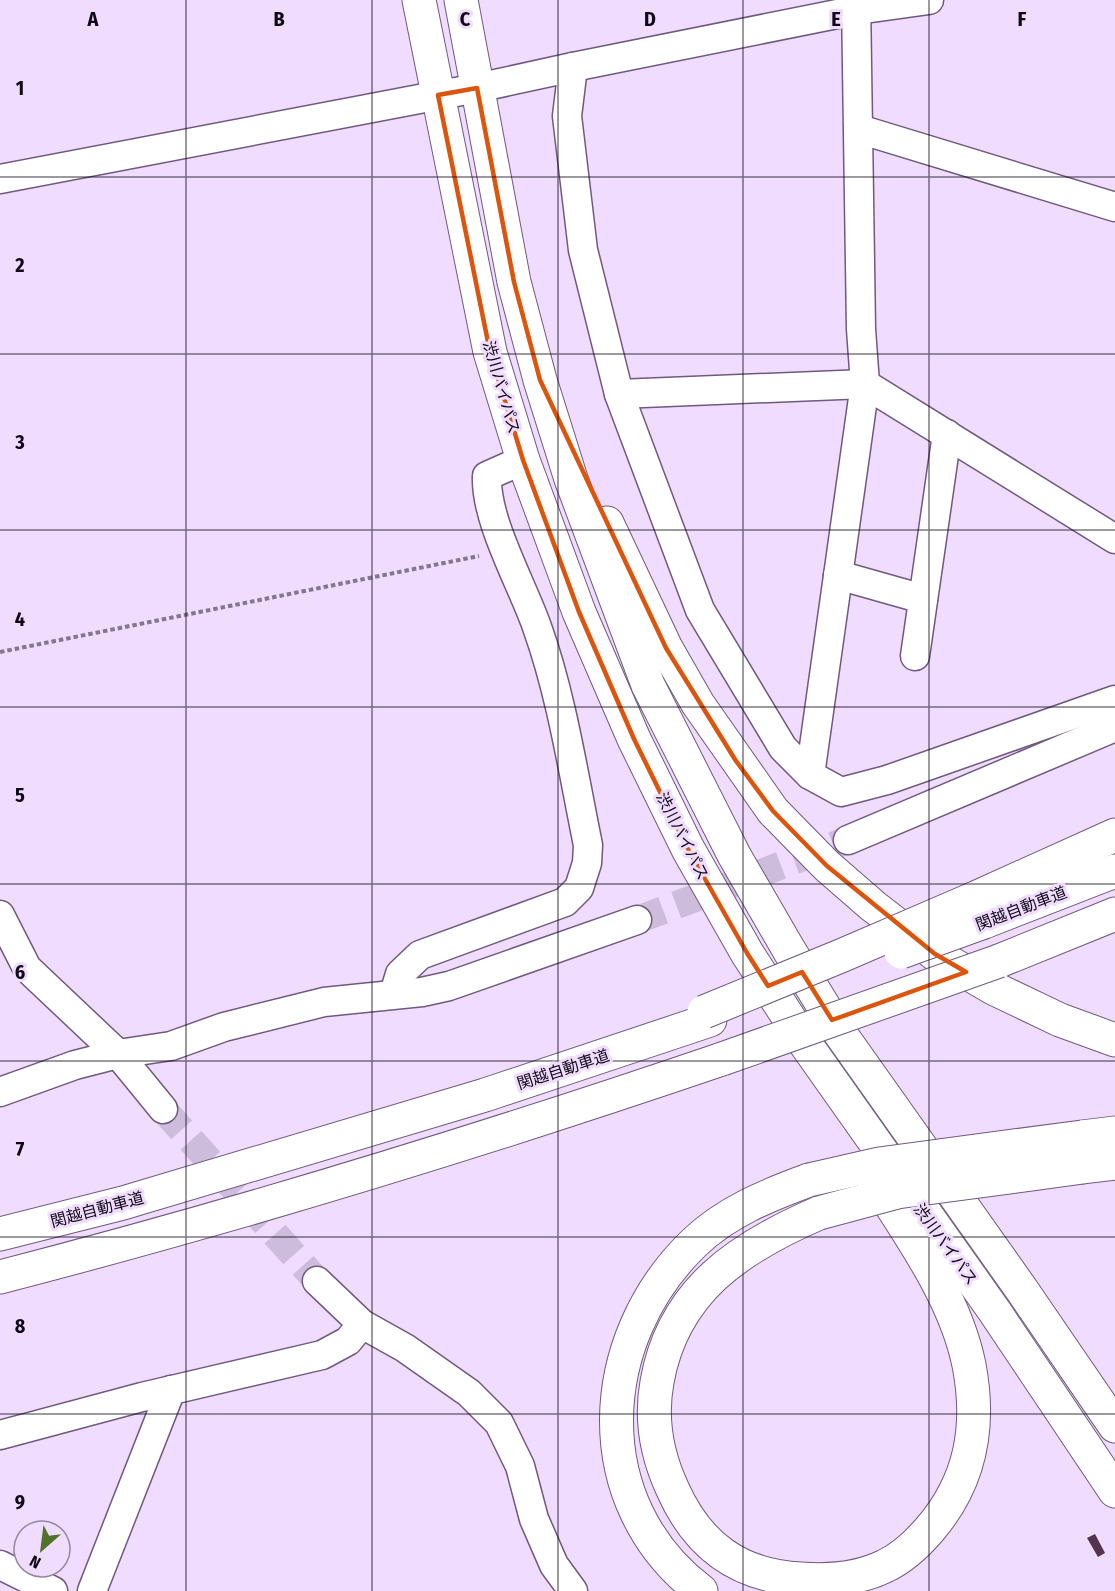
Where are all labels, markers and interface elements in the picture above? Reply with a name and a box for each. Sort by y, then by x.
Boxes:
text: A [87,7,100,31]
text: B [273,7,285,31]
text: C [460,7,471,31]
text: D [644,7,656,31]
text: E [831,7,841,31]
text: F [1018,7,1027,31]
text: 1 [16,76,24,100]
text: 2 [14,253,25,277]
street label: 渋川バイパス [479,339,524,436]
text: 3 [14,430,25,454]
text: 4 [15,607,25,631]
text: 5 [15,783,25,807]
street label: 渋川バイパス [652,789,713,883]
street label: 関越自動車道 [973,882,1069,935]
text: 6 [15,960,25,984]
street label: 関越自動車道 [515,1046,612,1093]
text: 7 [16,1137,25,1161]
street label: 関越自動車道 [48,1188,146,1231]
street label: 渋川バイパス [910,1200,981,1289]
text: 8 [15,1314,26,1338]
text: 9 [15,1490,25,1514]
north arrow [12,1519,72,1579]
text: N [26,1551,44,1572]

